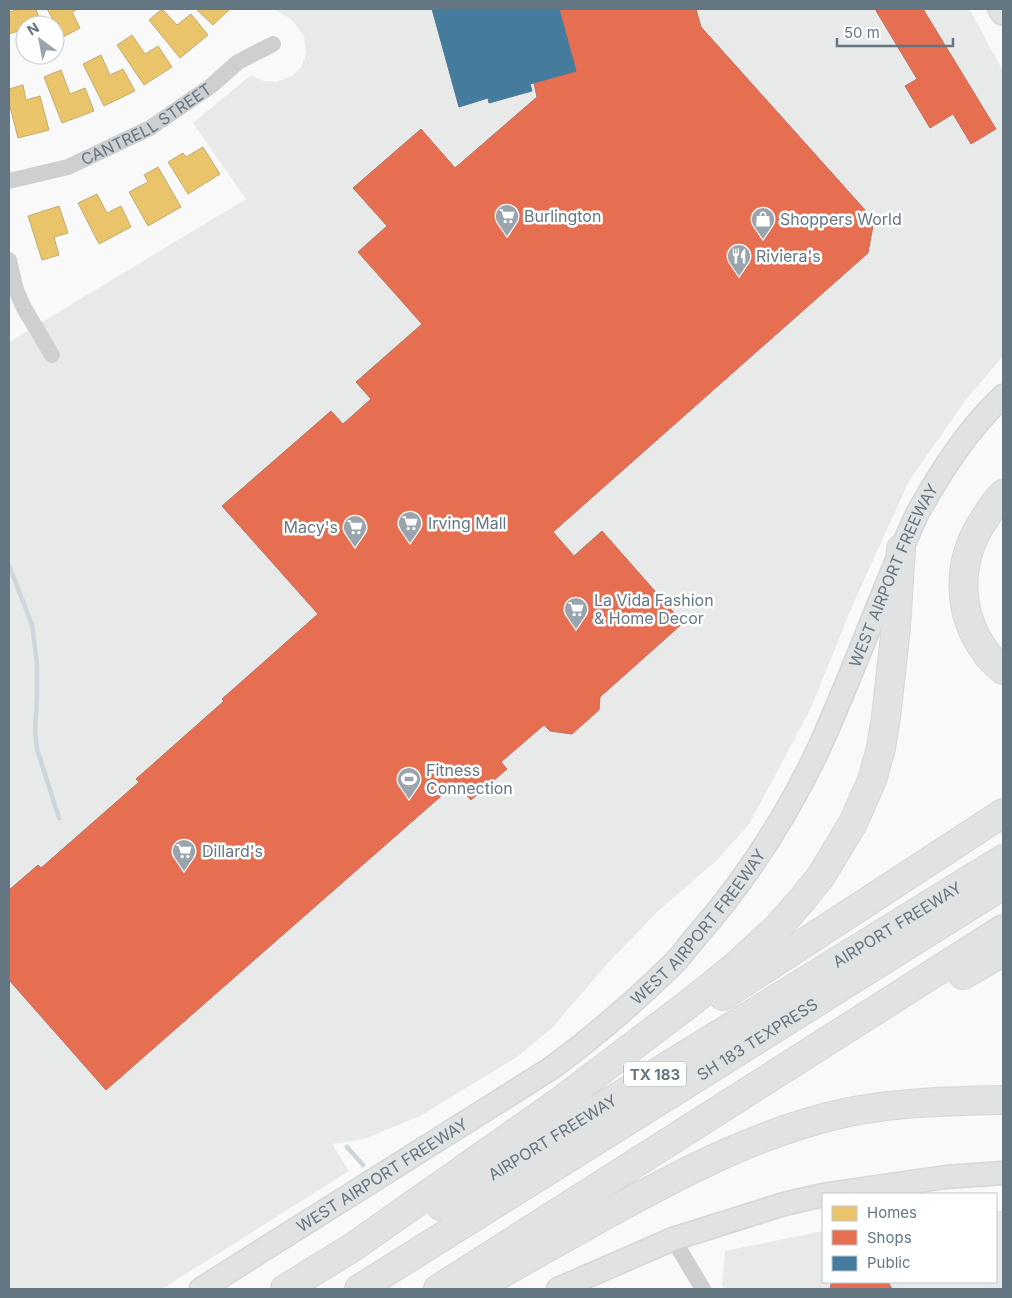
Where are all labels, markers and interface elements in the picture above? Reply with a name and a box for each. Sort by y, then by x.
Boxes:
north arrow [15,15,65,65]
scale bar [837,15,953,47]
text: N [24,19,42,39]
text: 50 m [844,23,880,42]
street label: CANTRELL STREET [78,79,215,169]
supermarket icon: Burlington [494,203,520,237]
place label: Burlington [524,206,601,226]
shop icon: Shoppers World [750,206,776,240]
place label: Shoppers World [780,209,902,229]
restaurant icon: Riviera's [726,243,752,277]
place label: Riviera's [756,246,821,266]
street label: WEST AIRPORT FREEWAY [844,480,942,670]
supermarket icon: Irving Mall [397,510,423,544]
place label: Irving Mall [428,513,506,533]
supermarket icon: Macy's [342,514,368,548]
place label: Macy's [284,517,338,537]
place label: La Vida Fashion & Home Decor [594,590,714,628]
supermarket icon: La Vida Fashion & Home Decor [563,596,589,630]
place label: Fitness Connection [426,760,513,798]
sports icon: Fitness Connection [396,766,422,800]
supermarket icon: Dillard's [171,838,197,872]
place label: Dillard's [202,841,263,861]
street label: WEST AIRPORT FREEWAY [627,845,770,1009]
street label: AIRPORT FREEWAY [829,877,965,972]
street label: SH 183 TEXPRESS [693,994,821,1085]
road number: TX 183 [624,1062,686,1086]
street label: AIRPORT FREEWAY [484,1090,621,1185]
street label: WEST AIRPORT FREEWAY [293,1113,471,1236]
legend [822,1193,997,1283]
text: Homes [867,1203,917,1222]
text: Shops [867,1228,912,1247]
text: Public [867,1253,910,1272]

